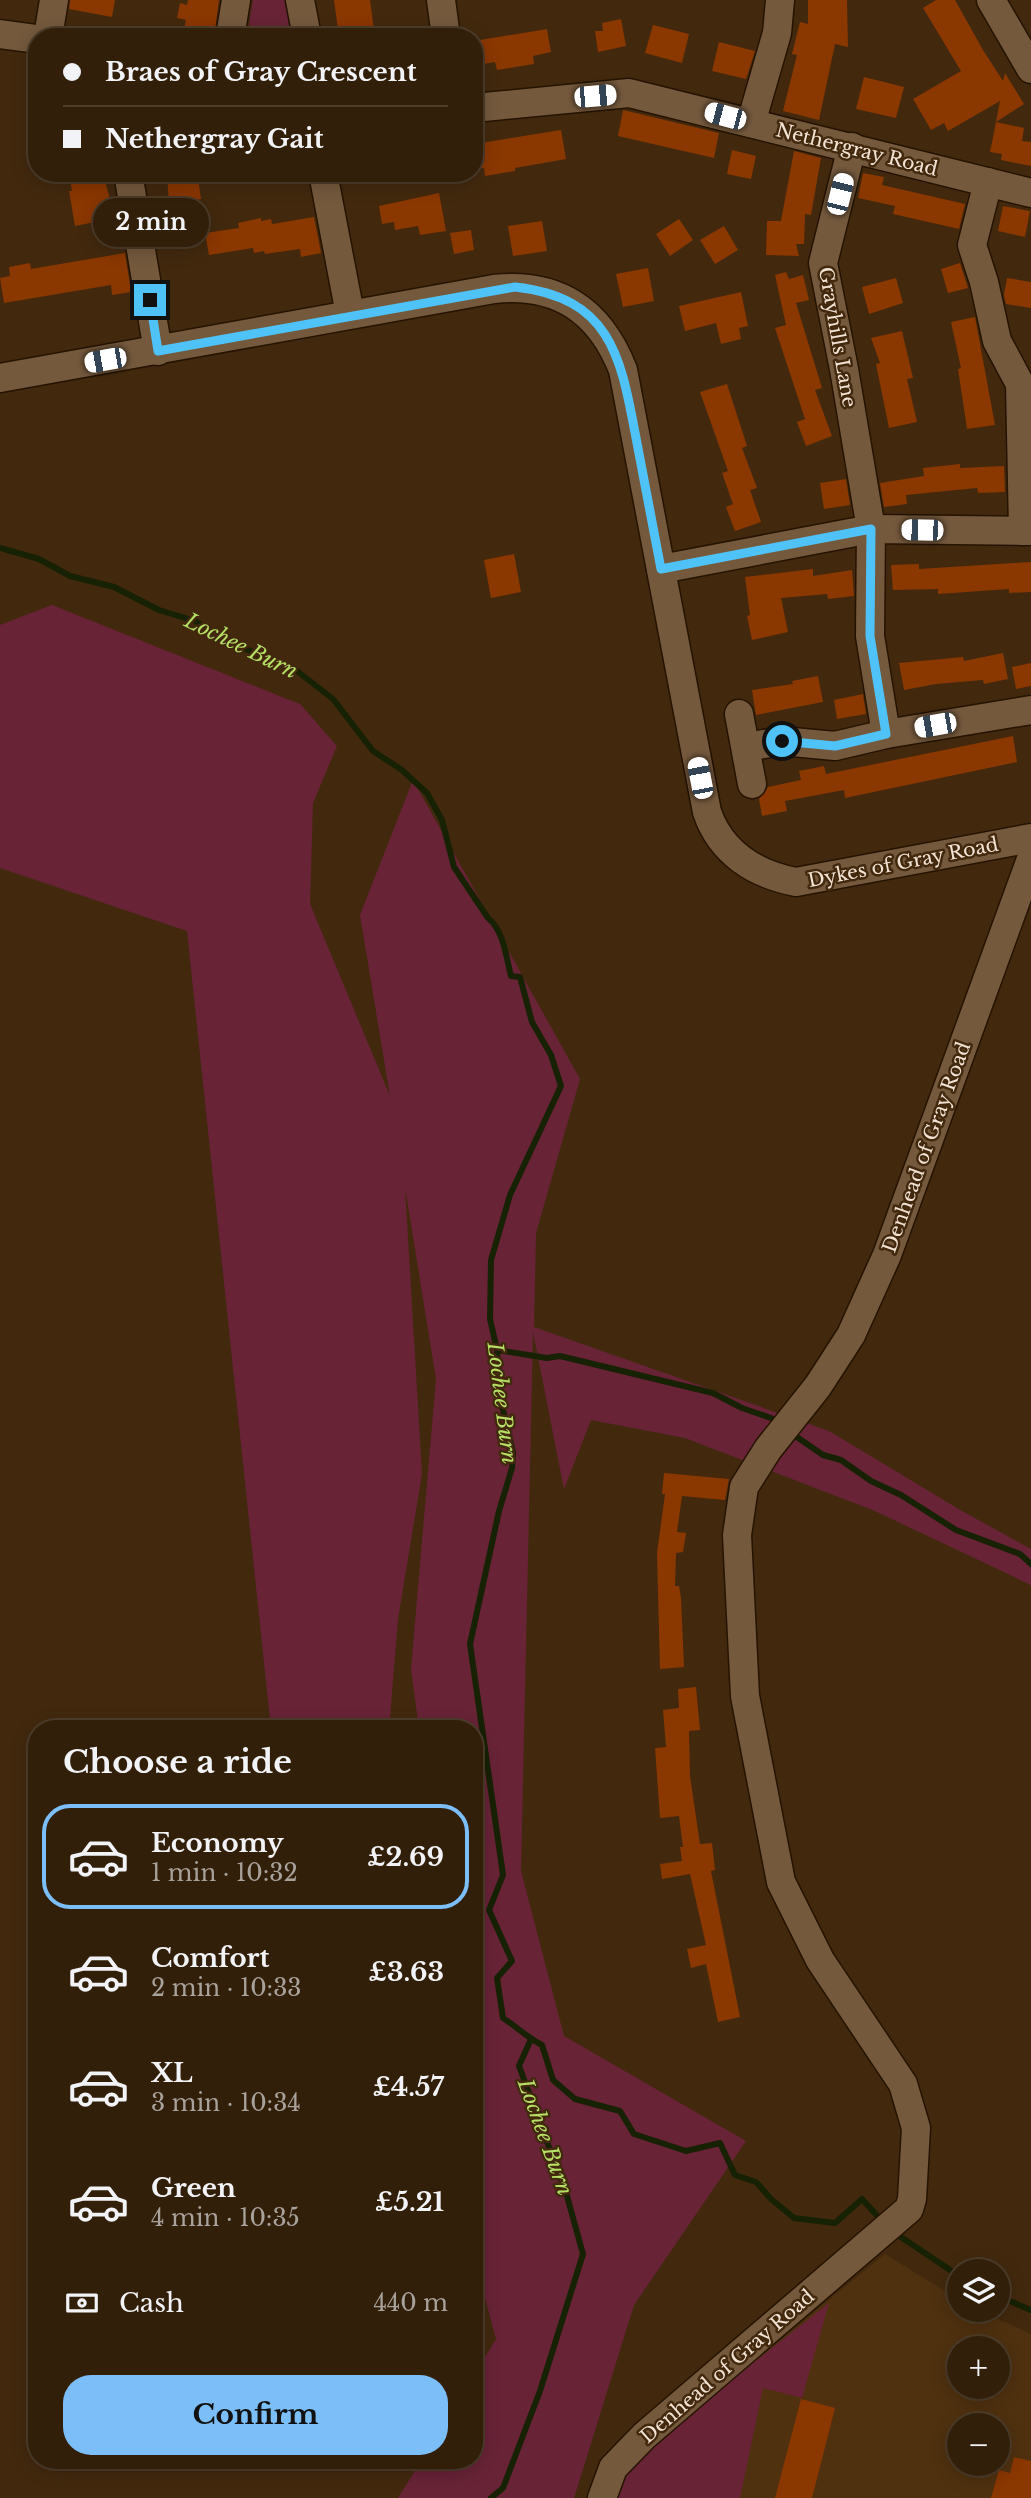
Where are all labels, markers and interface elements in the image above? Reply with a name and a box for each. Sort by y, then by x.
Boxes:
text: Braes of Gray Crescent [105,56,417,88]
car [574,84,617,108]
car [702,100,749,132]
street label: Nethergray Road [774,118,940,181]
text: Nethergray Gait [105,123,324,155]
car [825,171,856,217]
callout: 2 min [92,198,208,247]
text: 2 min [115,208,187,236]
street label: Grayhills Lane [814,265,861,409]
route end [134,284,166,316]
car [83,346,128,374]
car [901,519,944,541]
water label: Lochee Burn [179,607,302,684]
car [913,711,958,739]
route start [766,725,798,757]
car [686,755,715,801]
street label: Dykes of Gray Road [806,833,1001,892]
street label: Denhead of Gray Road [878,1039,975,1256]
water label: Lochee Burn [482,1340,522,1465]
text: Choose a ride [63,1742,292,1782]
icon: car [67,1825,130,1888]
text: Economy [151,1827,284,1859]
text: £2.69 [367,1841,444,1873]
text: 1 min · 10:32 [151,1859,298,1887]
icon: car [67,1940,130,2003]
text: Comfort [151,1942,269,1974]
text: £3.63 [369,1956,444,1988]
text: 2 min · 10:33 [151,1974,301,2002]
icon: car [67,2055,130,2118]
text: XL [151,2057,193,2089]
text: £4.57 [373,2071,444,2103]
water label: Lochee Burn [512,2074,578,2199]
text: 3 min · 10:34 [151,2089,301,2117]
icon: car [67,2170,130,2233]
text: Green [151,2172,236,2204]
text: £5.21 [375,2186,444,2218]
text: 4 min · 10:35 [151,2204,300,2232]
map controls [947,2259,1010,2476]
button: layers [947,2259,1010,2322]
icon: cash [63,2284,101,2322]
street label: Denhead of Gray Road [636,2285,819,2448]
text: Cash [119,2287,184,2319]
text: 440 m [373,2289,448,2317]
button: + [947,2336,1010,2399]
button: Confirm [63,2375,448,2455]
button: − [947,2413,1010,2476]

